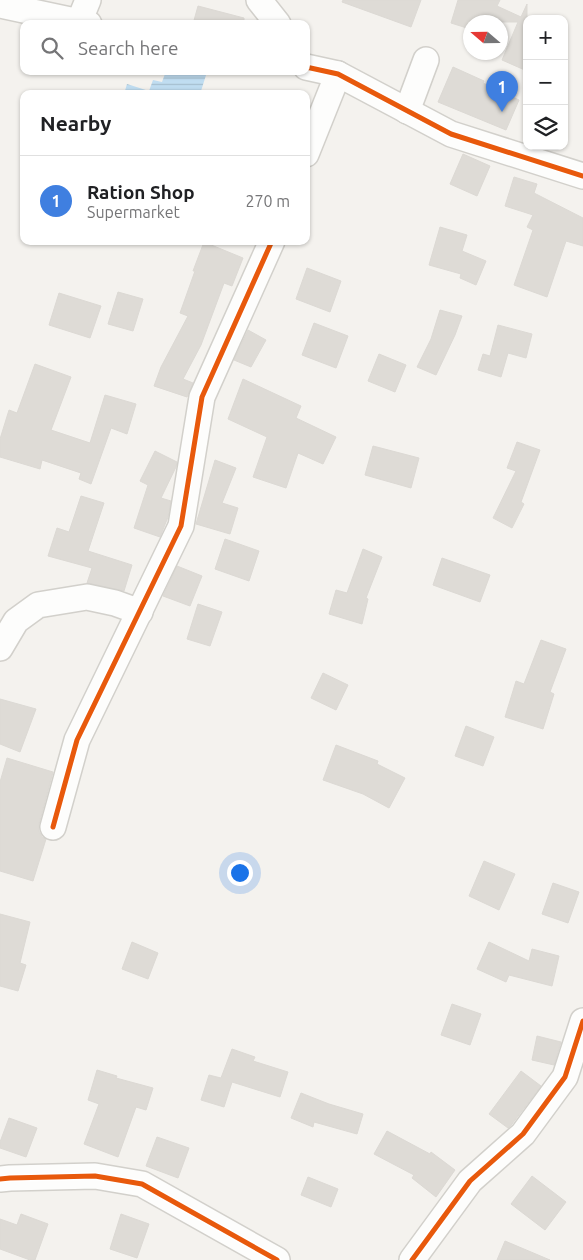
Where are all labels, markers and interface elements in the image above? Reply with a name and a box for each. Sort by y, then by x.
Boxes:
north arrow [463,15,508,60]
map controls [523,15,568,150]
button: + [523,15,568,60]
search box [20,20,310,75]
icon: search [38,34,66,62]
text: Search here [78,37,178,59]
button: − [523,60,568,105]
pin: 1 [486,71,518,112]
button: layers [523,105,568,150]
text: Nearby [40,111,111,135]
text: Ration Shop [87,181,195,203]
text: 1 [51,192,61,210]
text: 270 m [245,192,290,210]
text: Supermarket [87,203,180,221]
your location [227,860,253,886]

